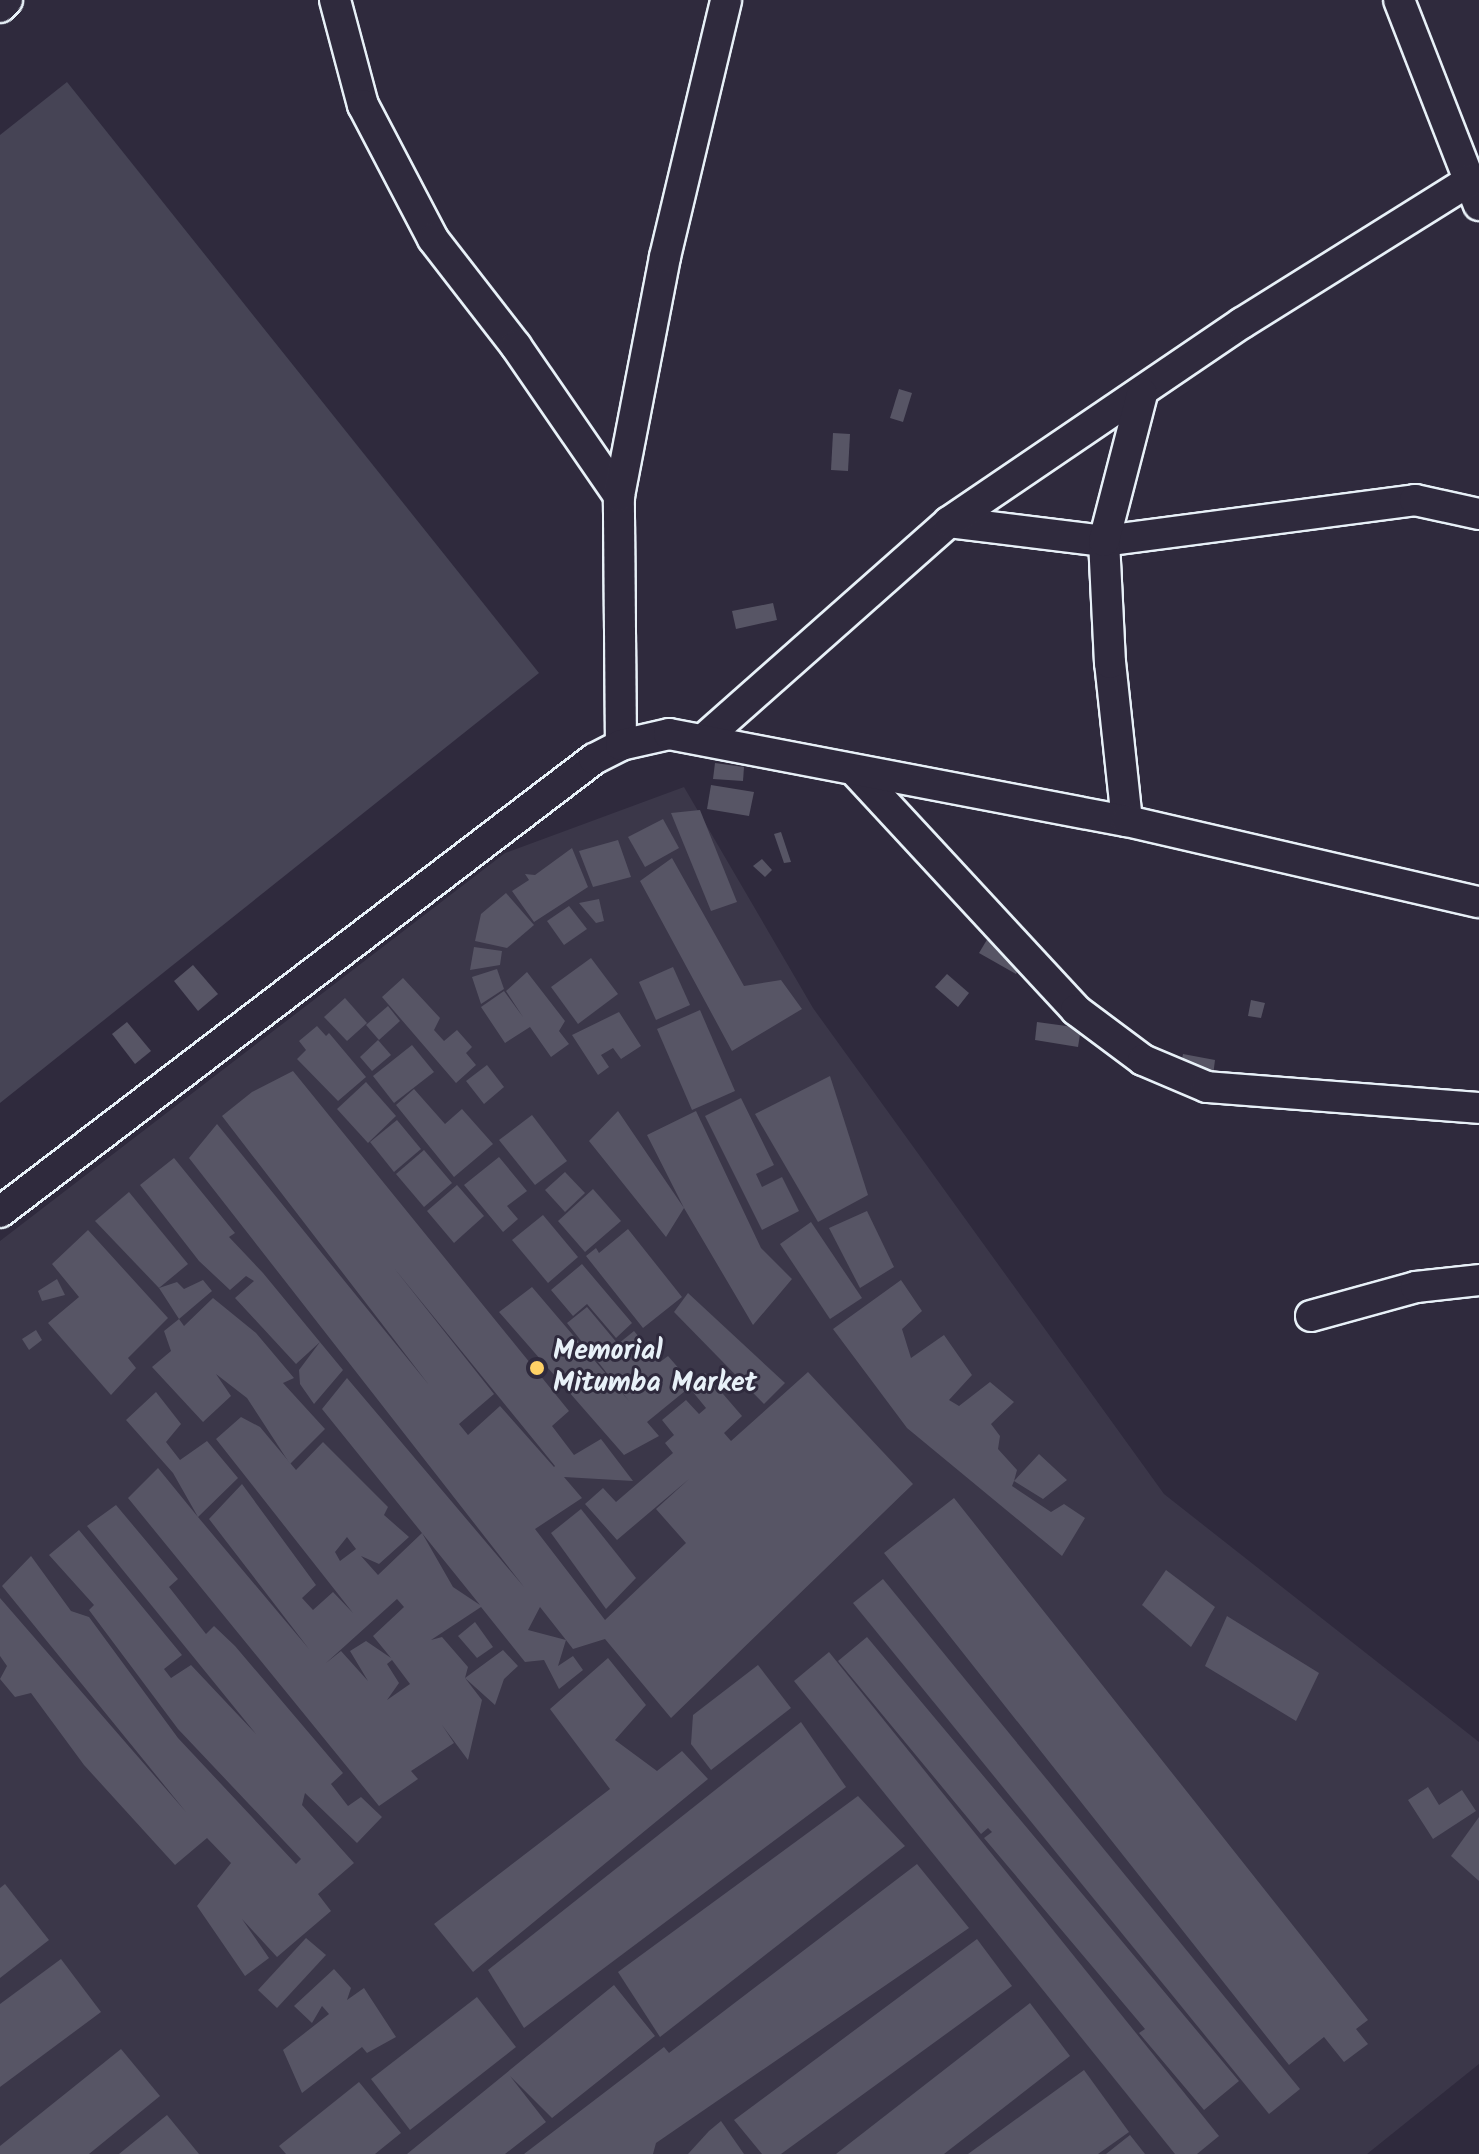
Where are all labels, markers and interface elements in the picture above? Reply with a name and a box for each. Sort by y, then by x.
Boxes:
place label: Memorial Mitumba Market [553,1335,757,1401]
marker: Memorial Mitumba Market [528,1359,546,1377]

